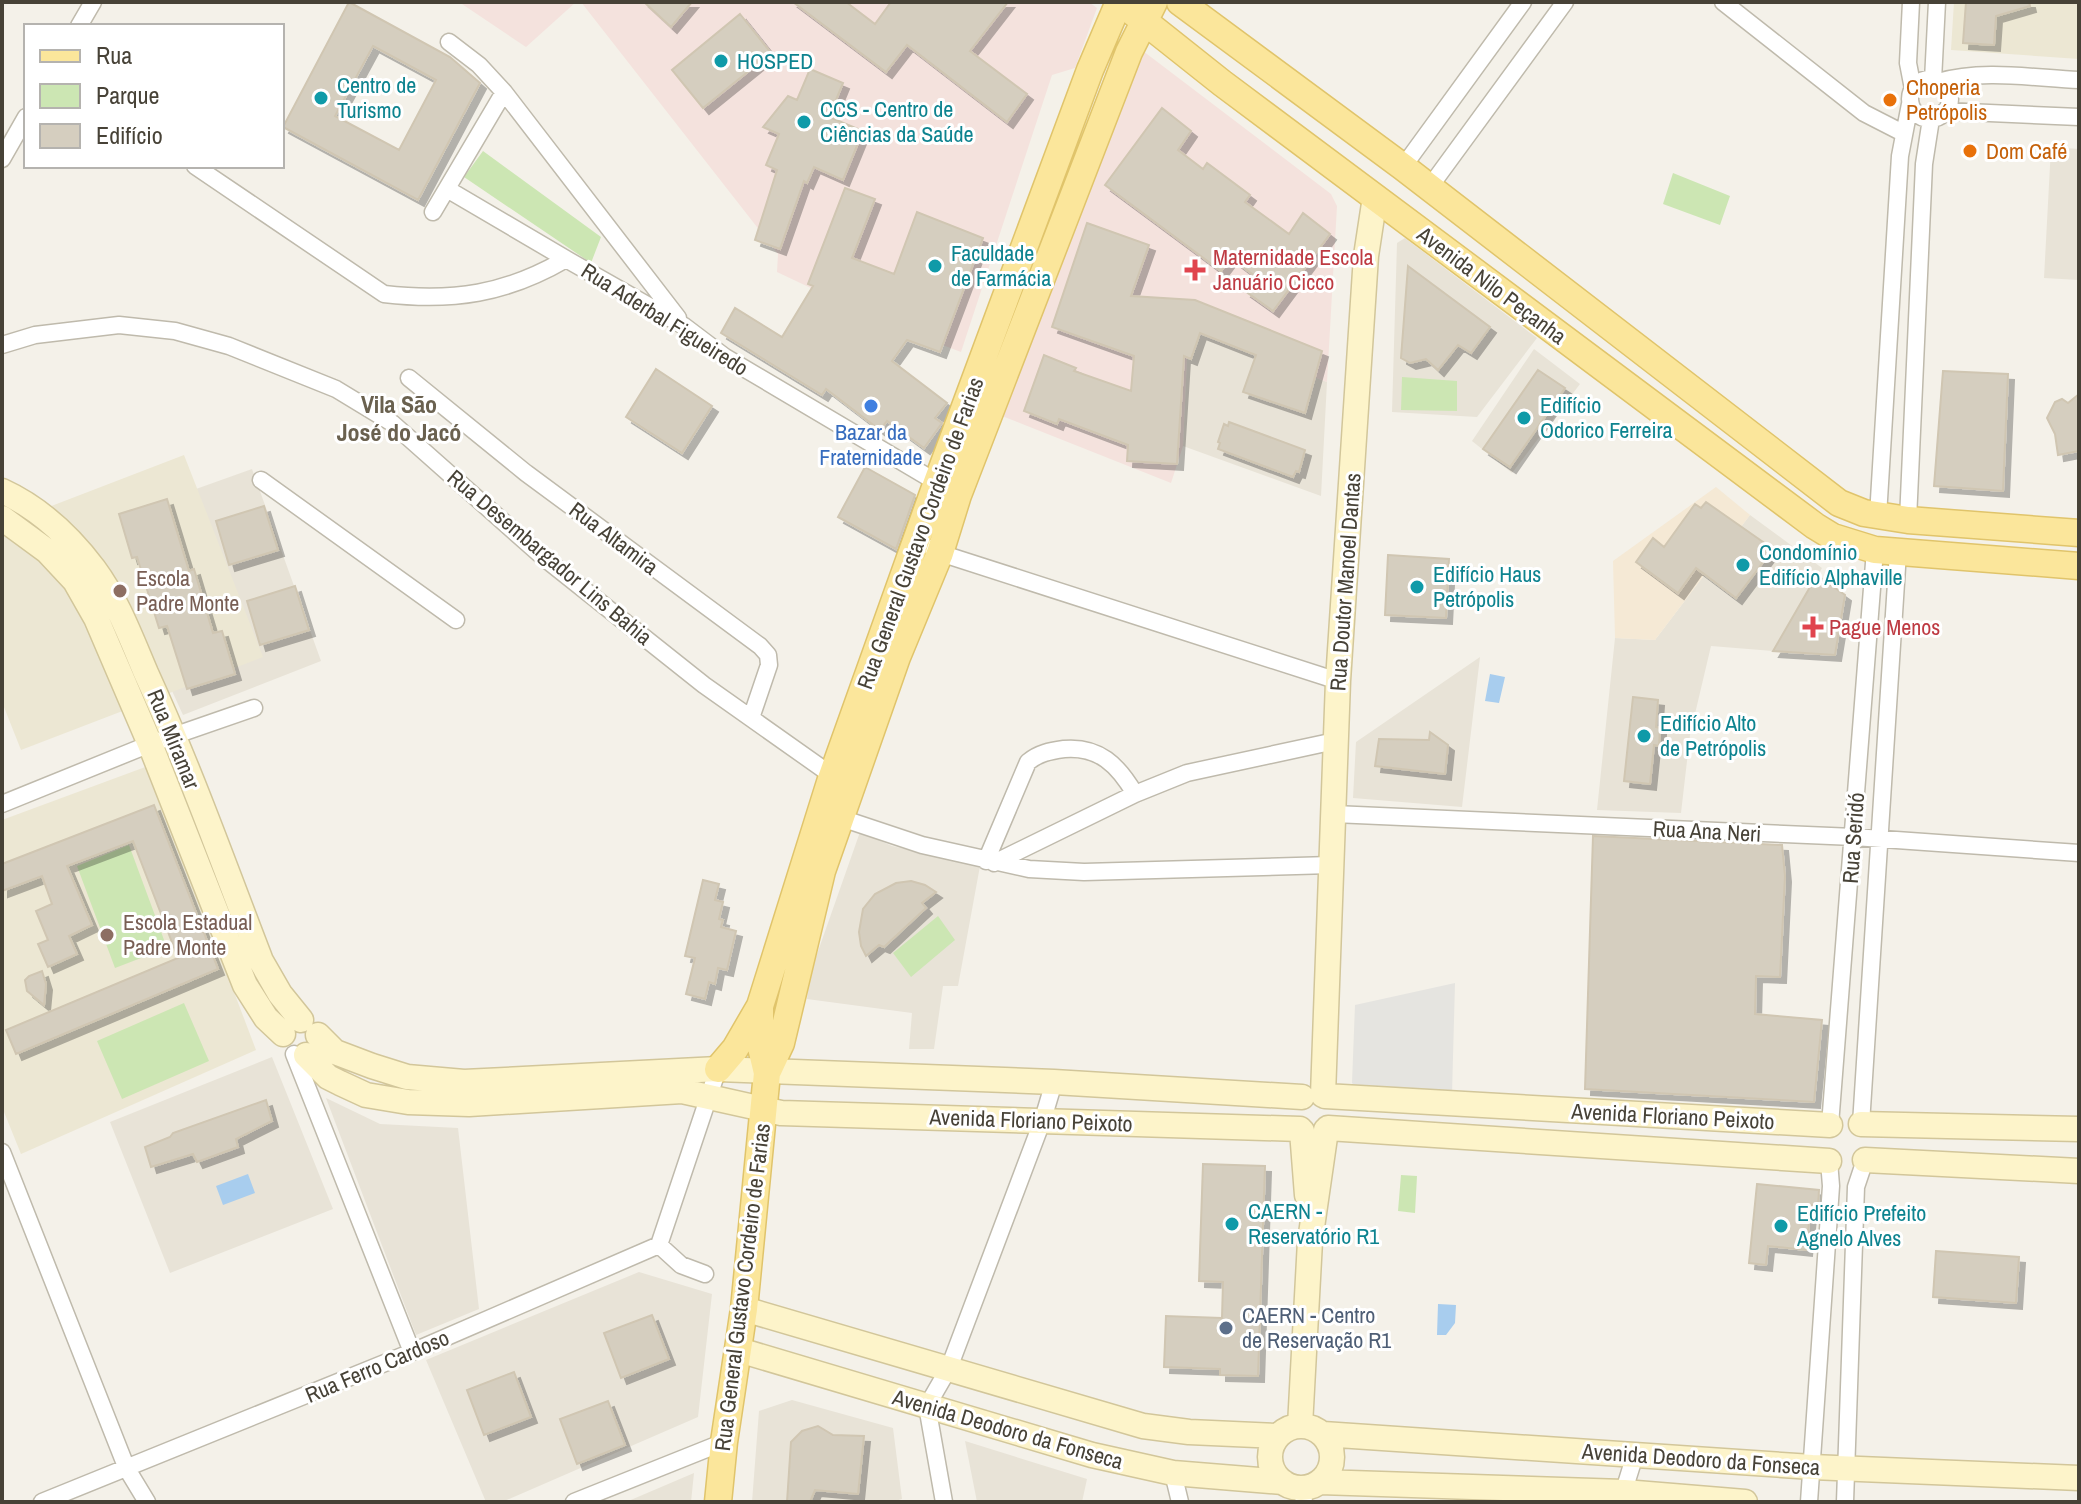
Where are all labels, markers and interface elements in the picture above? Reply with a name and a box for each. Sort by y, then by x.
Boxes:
legend [24,24,284,168]
text: Rua [96,39,132,71]
place label: HOSPED [737,46,813,76]
marker: HOSPED [712,52,730,70]
place label: Centro de Turismo [337,70,416,125]
place label: Choperia Petrópolis [1906,72,1987,127]
text: Parque [96,79,159,111]
marker: Centro de Turismo [312,89,330,107]
marker: Choperia Petrópolis [1881,91,1899,109]
place label: CCS - Centro de Ciências da Saúde [820,94,973,149]
marker: CCS - Centro de Ciências da Saúde [795,113,813,131]
text: Edifício [96,119,163,151]
place label: Dom Café [1986,136,2067,166]
marker: Dom Café [1961,142,1979,160]
street label: Avenida Nilo Peçanha [1411,218,1573,351]
place label: Faculdade de Farmácia [951,238,1051,293]
place label: Maternidade Escola Januário Cicco [1213,242,1373,297]
street label: Rua Aderbal Figueiredo [576,256,754,382]
marker: Faculdade de Farmácia [926,257,944,275]
marker: Maternidade Escola Januário Cicco [1184,259,1206,281]
street label: Rua General Gustavo Cordeiro de Farias [849,373,991,693]
district label: Vila São José do Jacó [337,388,461,448]
place label: Edifício Odorico Ferreira [1540,390,1672,445]
marker: Bazar da Fraternidade [862,397,880,415]
marker: Edifício Odorico Ferreira [1515,409,1533,427]
place label: Bazar da Fraternidade [819,417,923,472]
street label: Rua Desembargador Lins Bahia [441,462,659,652]
street label: Rua Doutor Manoel Dantas [1322,472,1368,692]
street label: Rua Altamira [563,495,665,581]
place label: Condomínio Edifício Alphaville [1759,537,1902,592]
marker: Condomínio Edifício Alphaville [1734,556,1752,574]
place label: Edifício Haus Petrópolis [1433,559,1541,614]
place label: Escola Padre Monte [136,563,239,618]
marker: Edifício Haus Petrópolis [1408,578,1426,596]
marker: Escola Padre Monte [111,582,129,600]
place label: Pague Menos [1829,612,1940,642]
marker: Pague Menos [1804,618,1822,636]
street label: Rua Miramar [140,685,208,793]
place label: Edifício Alto de Petrópolis [1660,708,1766,763]
marker: Edifício Alto de Petrópolis [1635,727,1653,745]
street label: Rua Seridó [1835,791,1871,885]
street label: Rua Ana Neri [1652,813,1762,849]
place label: Escola Estadual Padre Monte [123,907,252,962]
marker: Escola Estadual Padre Monte [98,926,116,944]
street label: Avenida Floriano Peixoto [1570,1096,1775,1136]
street label: Avenida Floriano Peixoto [928,1101,1133,1139]
street label: Rua General Gustavo Cordeiro de Farias [707,1121,777,1453]
place label: CAERN - Reservatório R1 [1248,1196,1379,1251]
place label: Edifício Prefeito Agnelo Alves [1796,1198,1926,1253]
marker: CAERN - Reservatório R1 [1223,1215,1241,1233]
marker: Edifício Prefeito Agnelo Alves [1772,1217,1790,1235]
place label: CAERN - Centro de Reservação R1 [1242,1300,1391,1355]
marker: CAERN - Centro de Reservação R1 [1217,1319,1235,1337]
street label: Rua Ferro Cardoso [300,1322,454,1410]
street label: Avenida Deodoro da Fonseca [888,1381,1127,1476]
street label: Avenida Deodoro da Fonseca [1580,1436,1821,1482]

